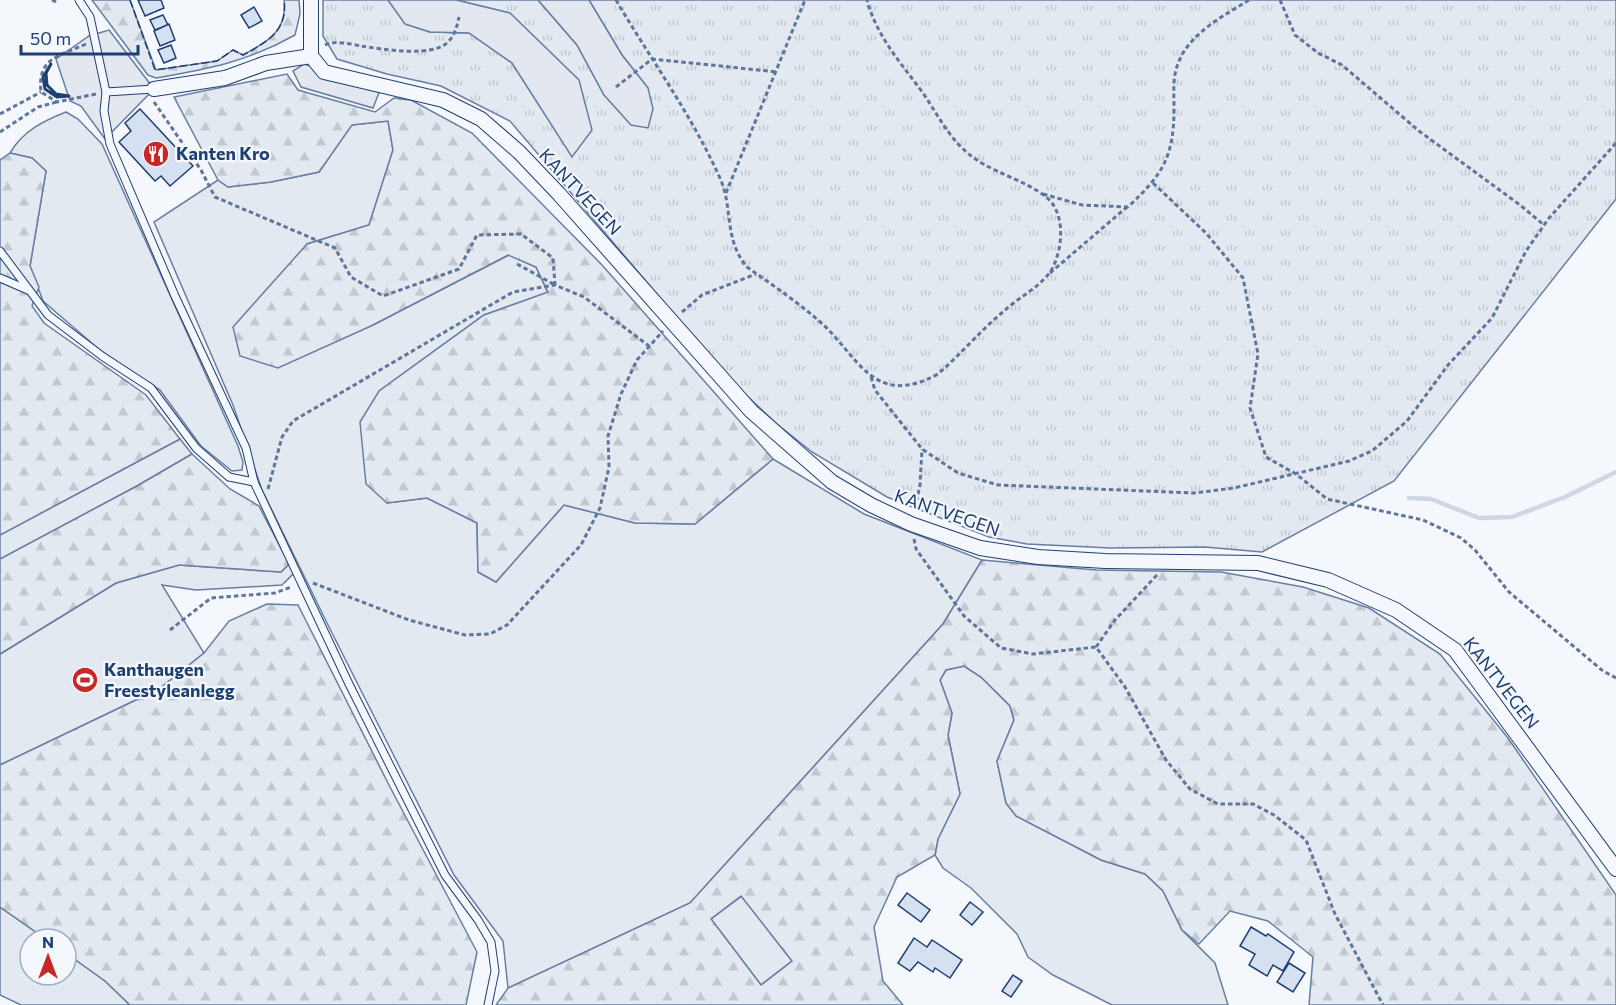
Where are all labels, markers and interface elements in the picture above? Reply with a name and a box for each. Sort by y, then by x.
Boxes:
scale bar [21,18,138,56]
text: 50 m [30,27,71,49]
restaurant icon: Kanten Kro [141,139,171,169]
place label: Kanten Kro [176,142,270,164]
street label: KANTVEGEN [535,144,626,239]
street label: KANTVEGEN [892,484,1003,540]
street label: KANTVEGEN [1459,632,1544,733]
place label: Kanthaugen Freestyleanlegg [104,658,235,701]
sports icon: Kanthaugen Freestyleanlegg [70,665,100,695]
north arrow [18,927,78,987]
text: N [42,932,54,951]

